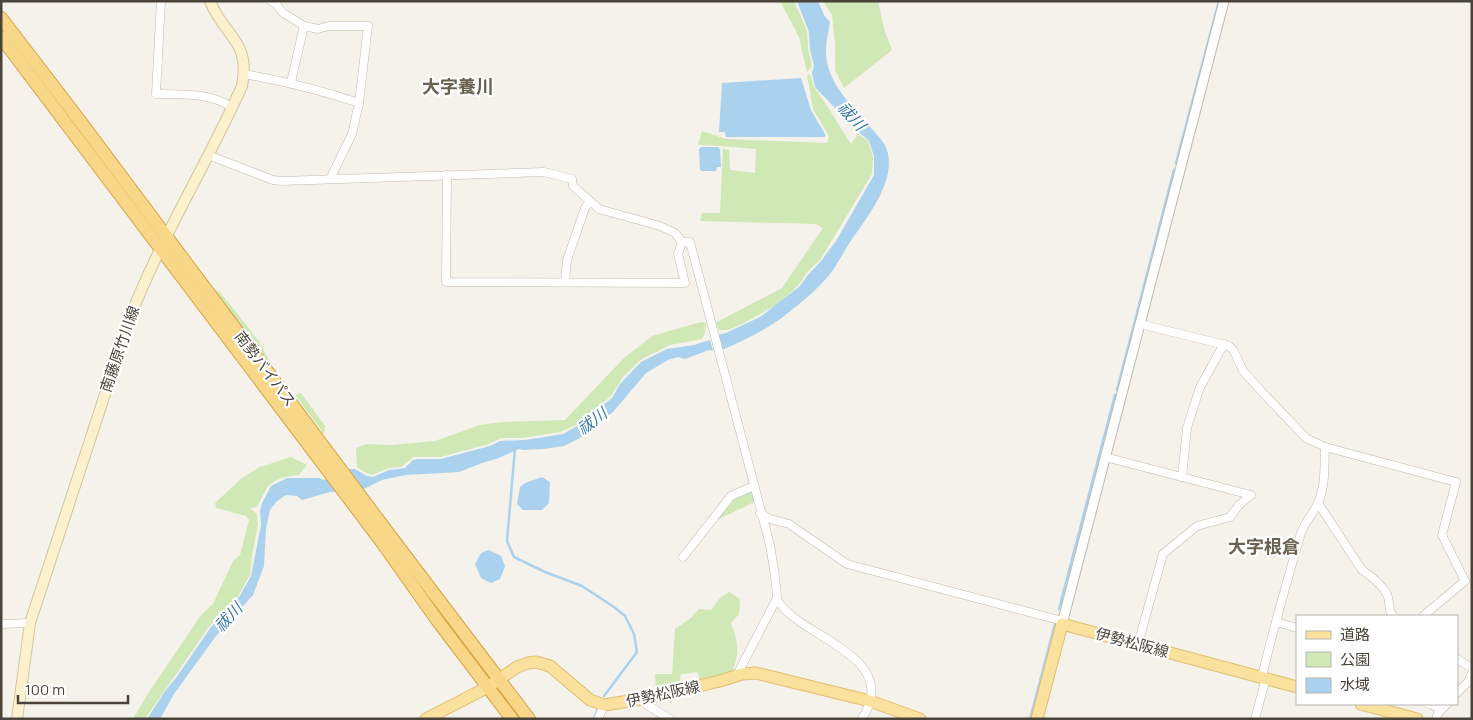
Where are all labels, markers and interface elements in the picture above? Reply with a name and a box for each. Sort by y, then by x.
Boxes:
district label: 大字養川 [422,74,494,98]
water label: 祓川 [833,97,872,137]
street label: 南藤原竹川線 [95,303,144,395]
street label: 南勢バイパス [230,327,301,411]
water label: 祓川 [573,401,613,439]
district label: 大字根倉 [1228,534,1300,558]
water label: 祓川 [209,596,248,636]
legend [1296,615,1458,705]
street label: 伊勢松阪線 [1093,623,1171,662]
text: 道路 [1340,624,1370,645]
text: 公園 [1340,649,1370,670]
scale bar [18,672,128,704]
text: 水域 [1340,674,1370,695]
street label: 伊勢松阪線 [624,675,702,712]
text: 100 m [25,679,65,700]

